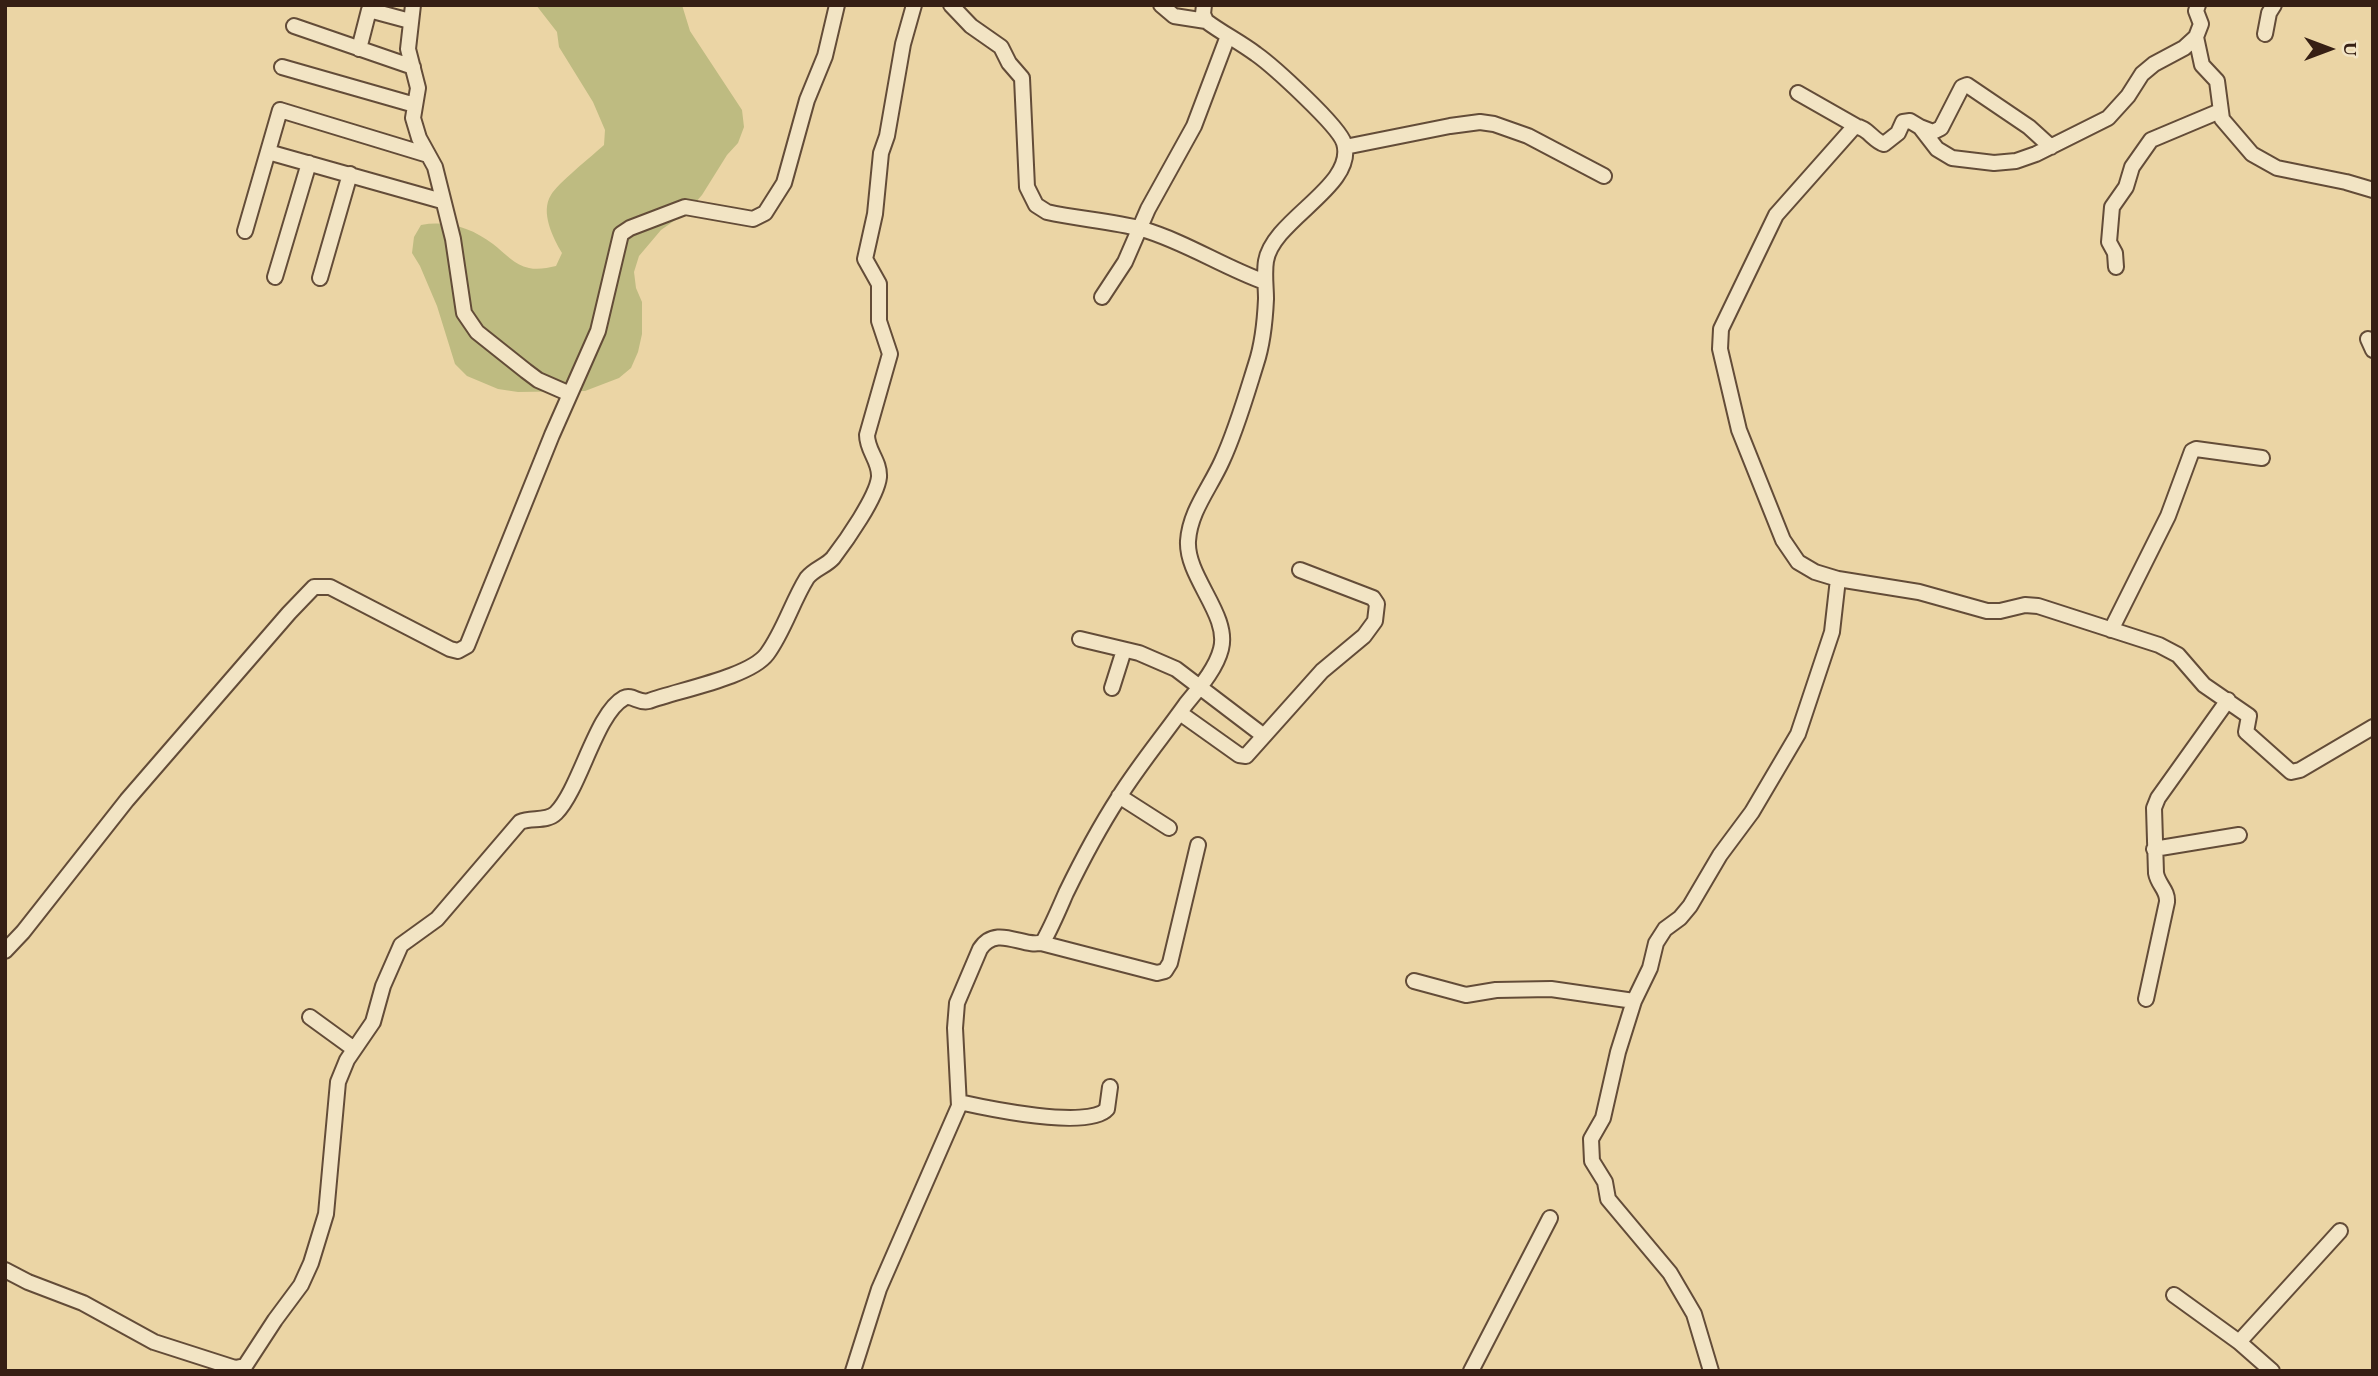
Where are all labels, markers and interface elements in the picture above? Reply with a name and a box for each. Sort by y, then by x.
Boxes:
north arrow [2294,14,2364,84]
text: U [2338,42,2363,56]

